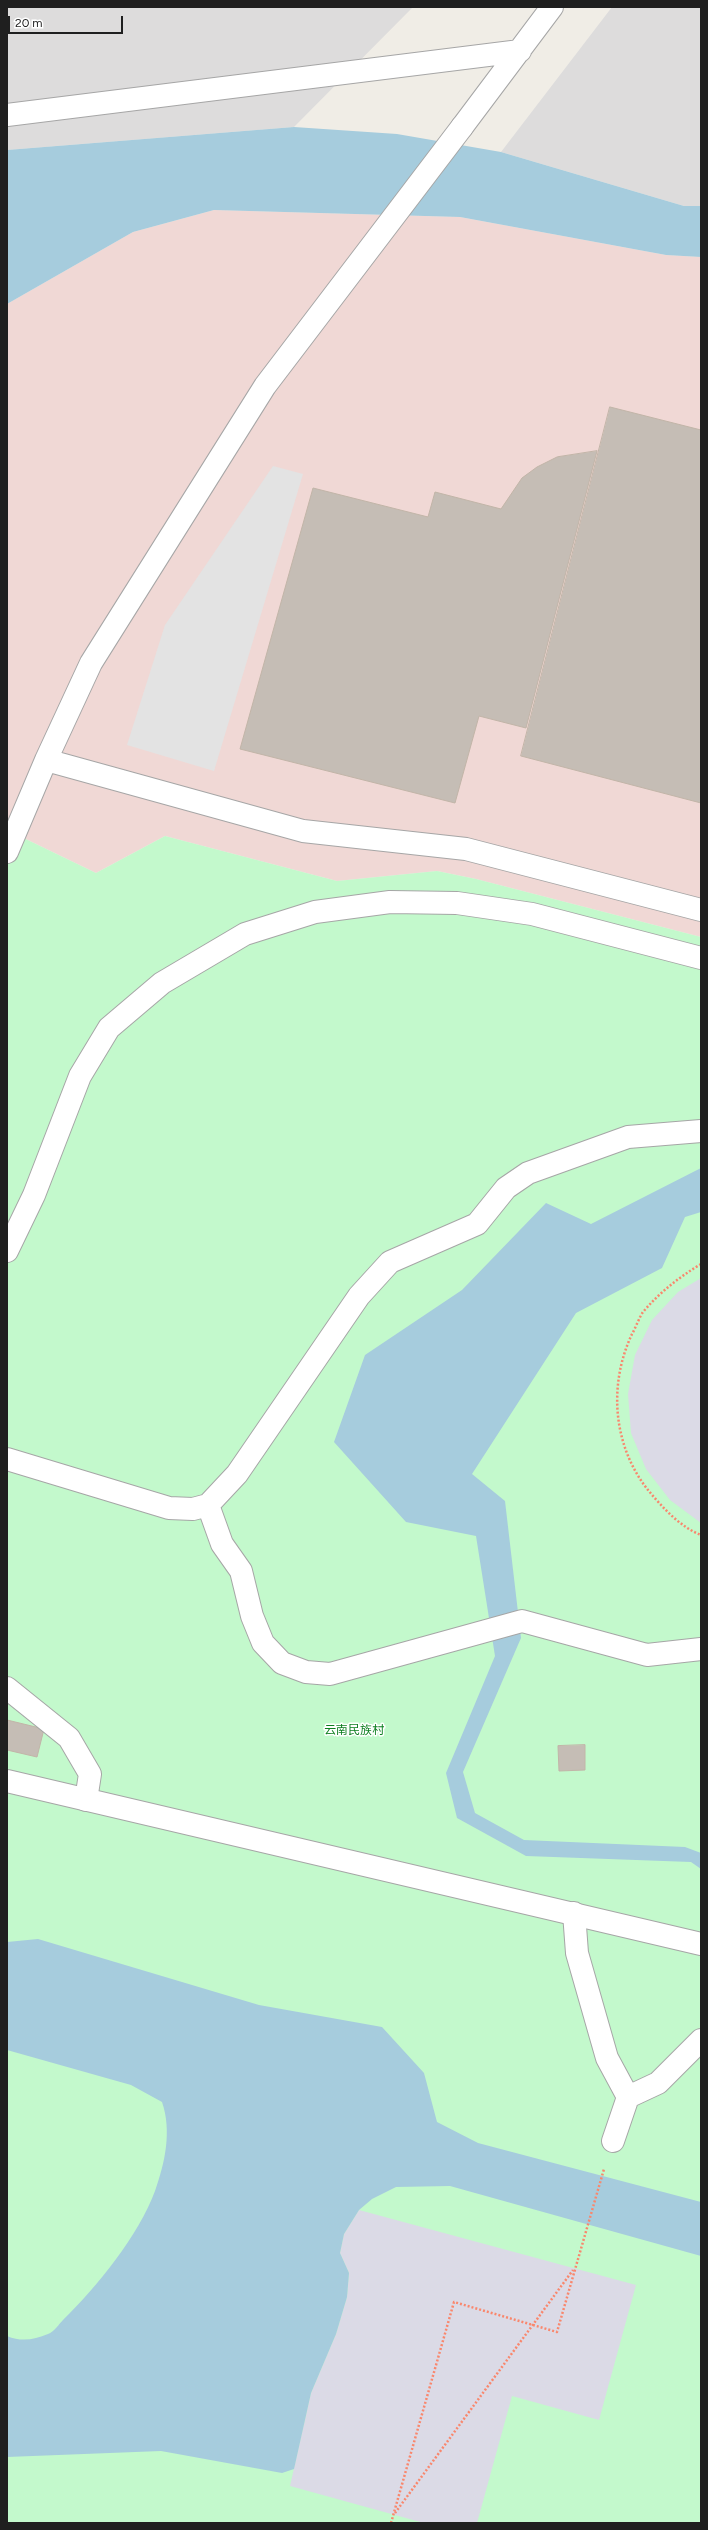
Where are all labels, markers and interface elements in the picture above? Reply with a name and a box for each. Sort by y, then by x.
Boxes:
scale bar [10,8,125,34]
text: 20 m [15,16,43,30]
park label: 云南民族村 [324,1723,384,1737]

